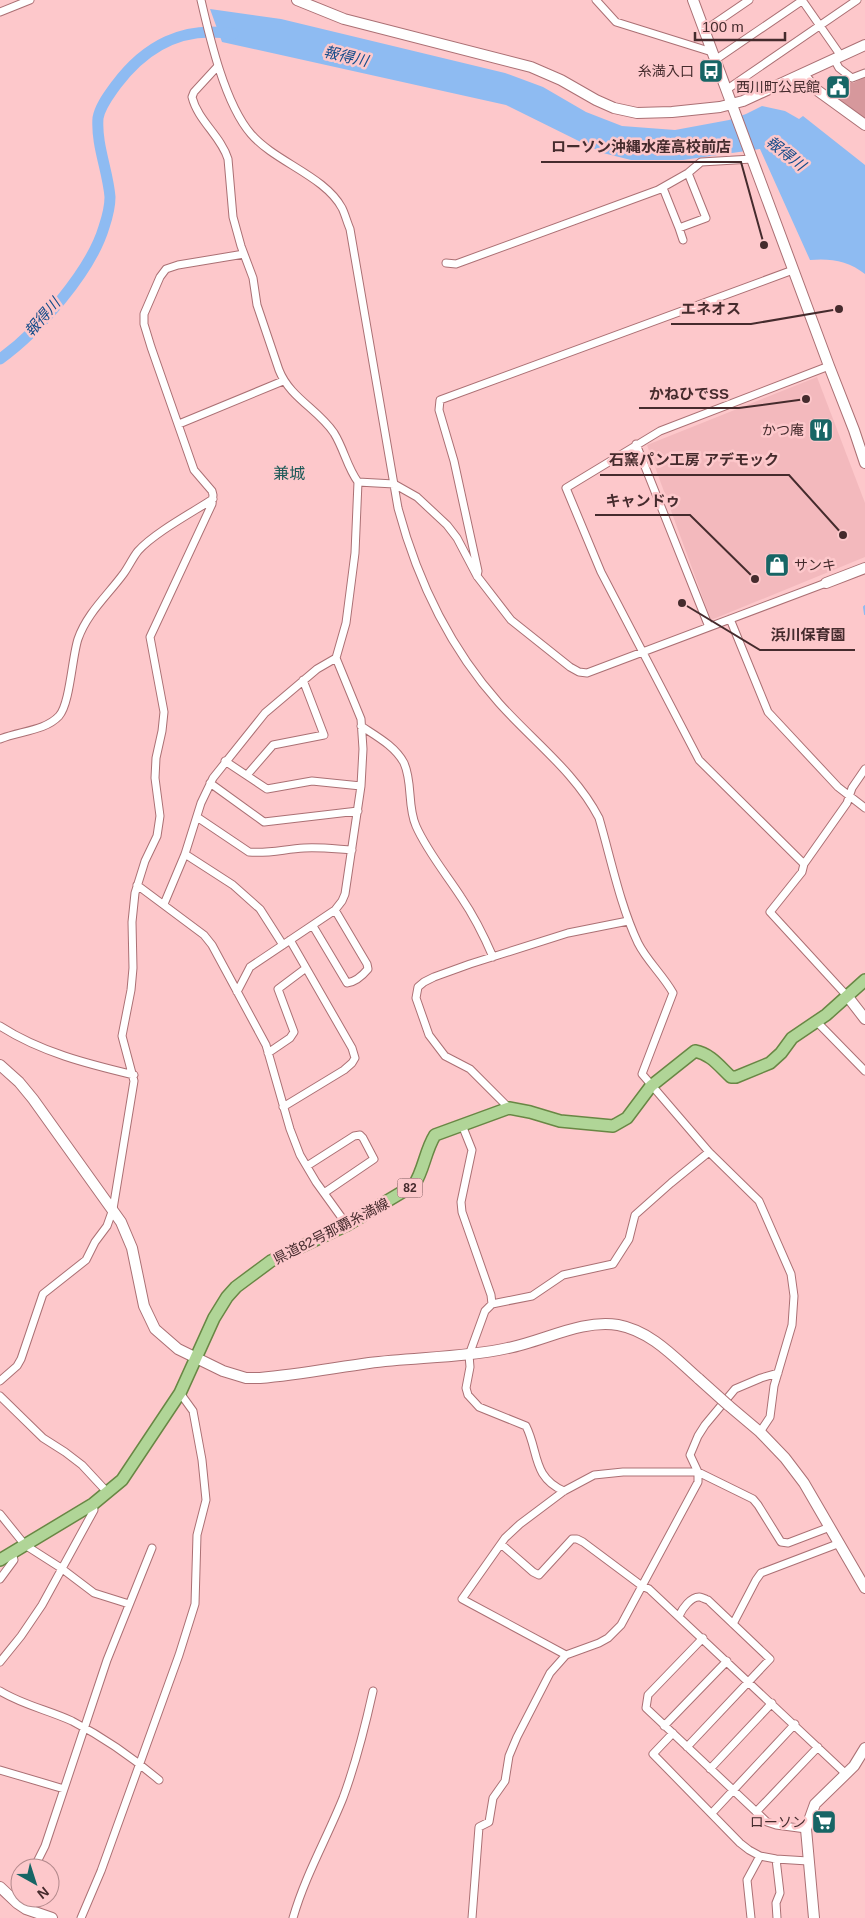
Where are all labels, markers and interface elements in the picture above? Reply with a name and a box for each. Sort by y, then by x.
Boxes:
scale bar [695,10,785,42]
text: 100 m [702,18,744,35]
water label: 報得川 [322,43,372,70]
bus stop icon: 糸満入口 [698,58,724,84]
place label: 糸満入口 [638,63,694,79]
public building icon: 西川町公民館 [825,74,851,100]
place label: 西川町公民館 [736,79,820,95]
callout: ローソン沖縄水産高校前店 [541,132,741,162]
water label: 報得川 [763,132,811,175]
text: ローソン沖縄水産高校前店 [551,138,731,155]
water label: 報得川 [21,293,64,340]
callout: エネオス [671,294,751,324]
text: エネオス [681,300,741,317]
callout: かねひでSS [639,378,739,408]
text: かねひでSS [649,385,729,402]
restaurant icon: かつ庵 [808,417,834,443]
place label: かつ庵 [762,422,804,438]
callout: 石窯パン工房 アデモック [600,445,789,475]
text: 石窯パン工房 アデモック [609,451,779,468]
district label: 兼城 [273,465,305,482]
callout: キャンドゥ [595,485,690,515]
text: キャンドゥ [605,492,681,509]
shop icon: サンキ [764,552,790,578]
place label: サンキ [794,557,836,573]
callout: 浜川保育園 [760,620,855,650]
text: 浜川保育園 [770,626,846,643]
road number: 82 [398,1178,422,1198]
street label: 県道82号那覇糸満線 [271,1195,391,1267]
supermarket icon: ローソン [811,1809,837,1835]
place label: ローソン [750,1814,806,1830]
north arrow [10,1858,60,1908]
text: N [34,1884,52,1903]

